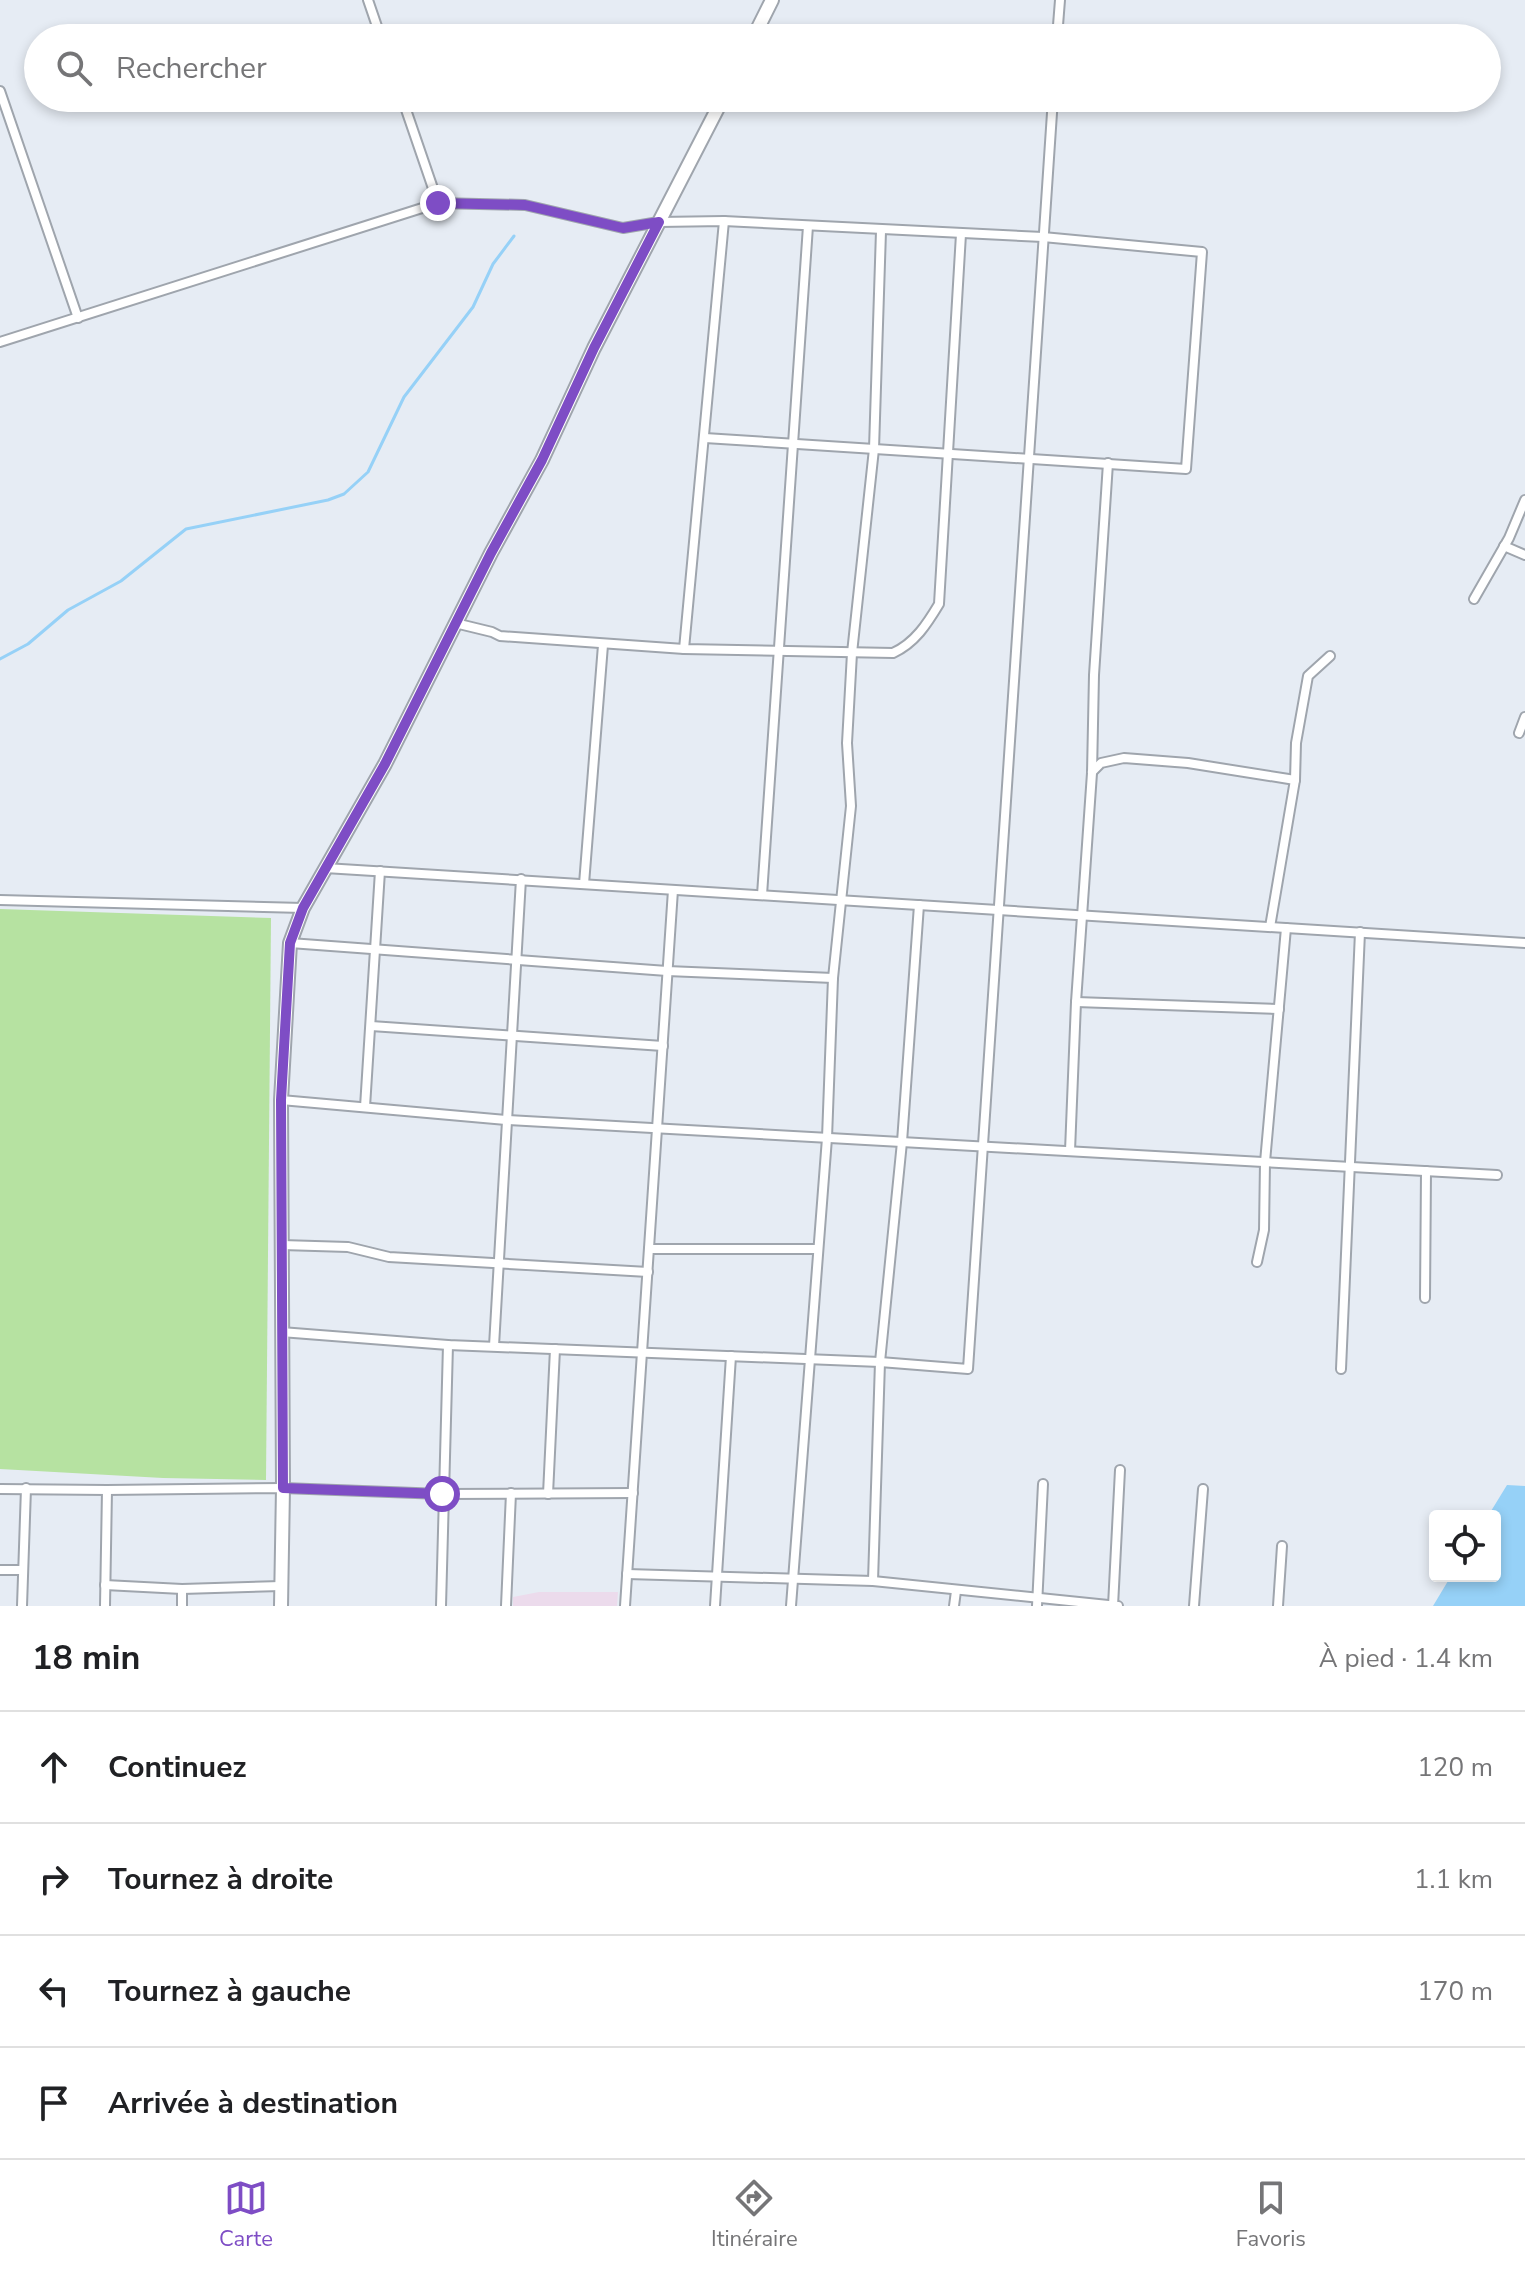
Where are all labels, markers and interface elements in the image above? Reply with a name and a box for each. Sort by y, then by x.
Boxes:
search box [24,24,1501,112]
icon: search [52,46,96,90]
text: Rechercher [116,48,267,89]
route end [420,185,456,221]
route start [424,1476,460,1512]
map controls [1429,1510,1501,1582]
button: locate [1429,1510,1501,1582]
text: 18 min [32,1635,140,1681]
text: À pied · 1.4 km [1319,1641,1493,1676]
icon: ahead [32,1745,76,1789]
text: Continuez [108,1747,247,1788]
text: 120 m [1417,1750,1493,1785]
icon: right [32,1857,76,1901]
text: Tournez à droite [108,1859,333,1900]
text: 1.1 km [1414,1862,1493,1897]
icon: left [32,1969,76,2013]
text: Tournez à gauche [108,1971,351,2012]
text: 170 m [1417,1974,1493,2009]
icon: arrive [32,2081,76,2125]
text: Arrivée à destination [108,2083,398,2124]
tab: Carte [219,2176,273,2254]
tab: Itinéraire [711,2176,798,2254]
tab: Favoris [1236,2176,1306,2254]

